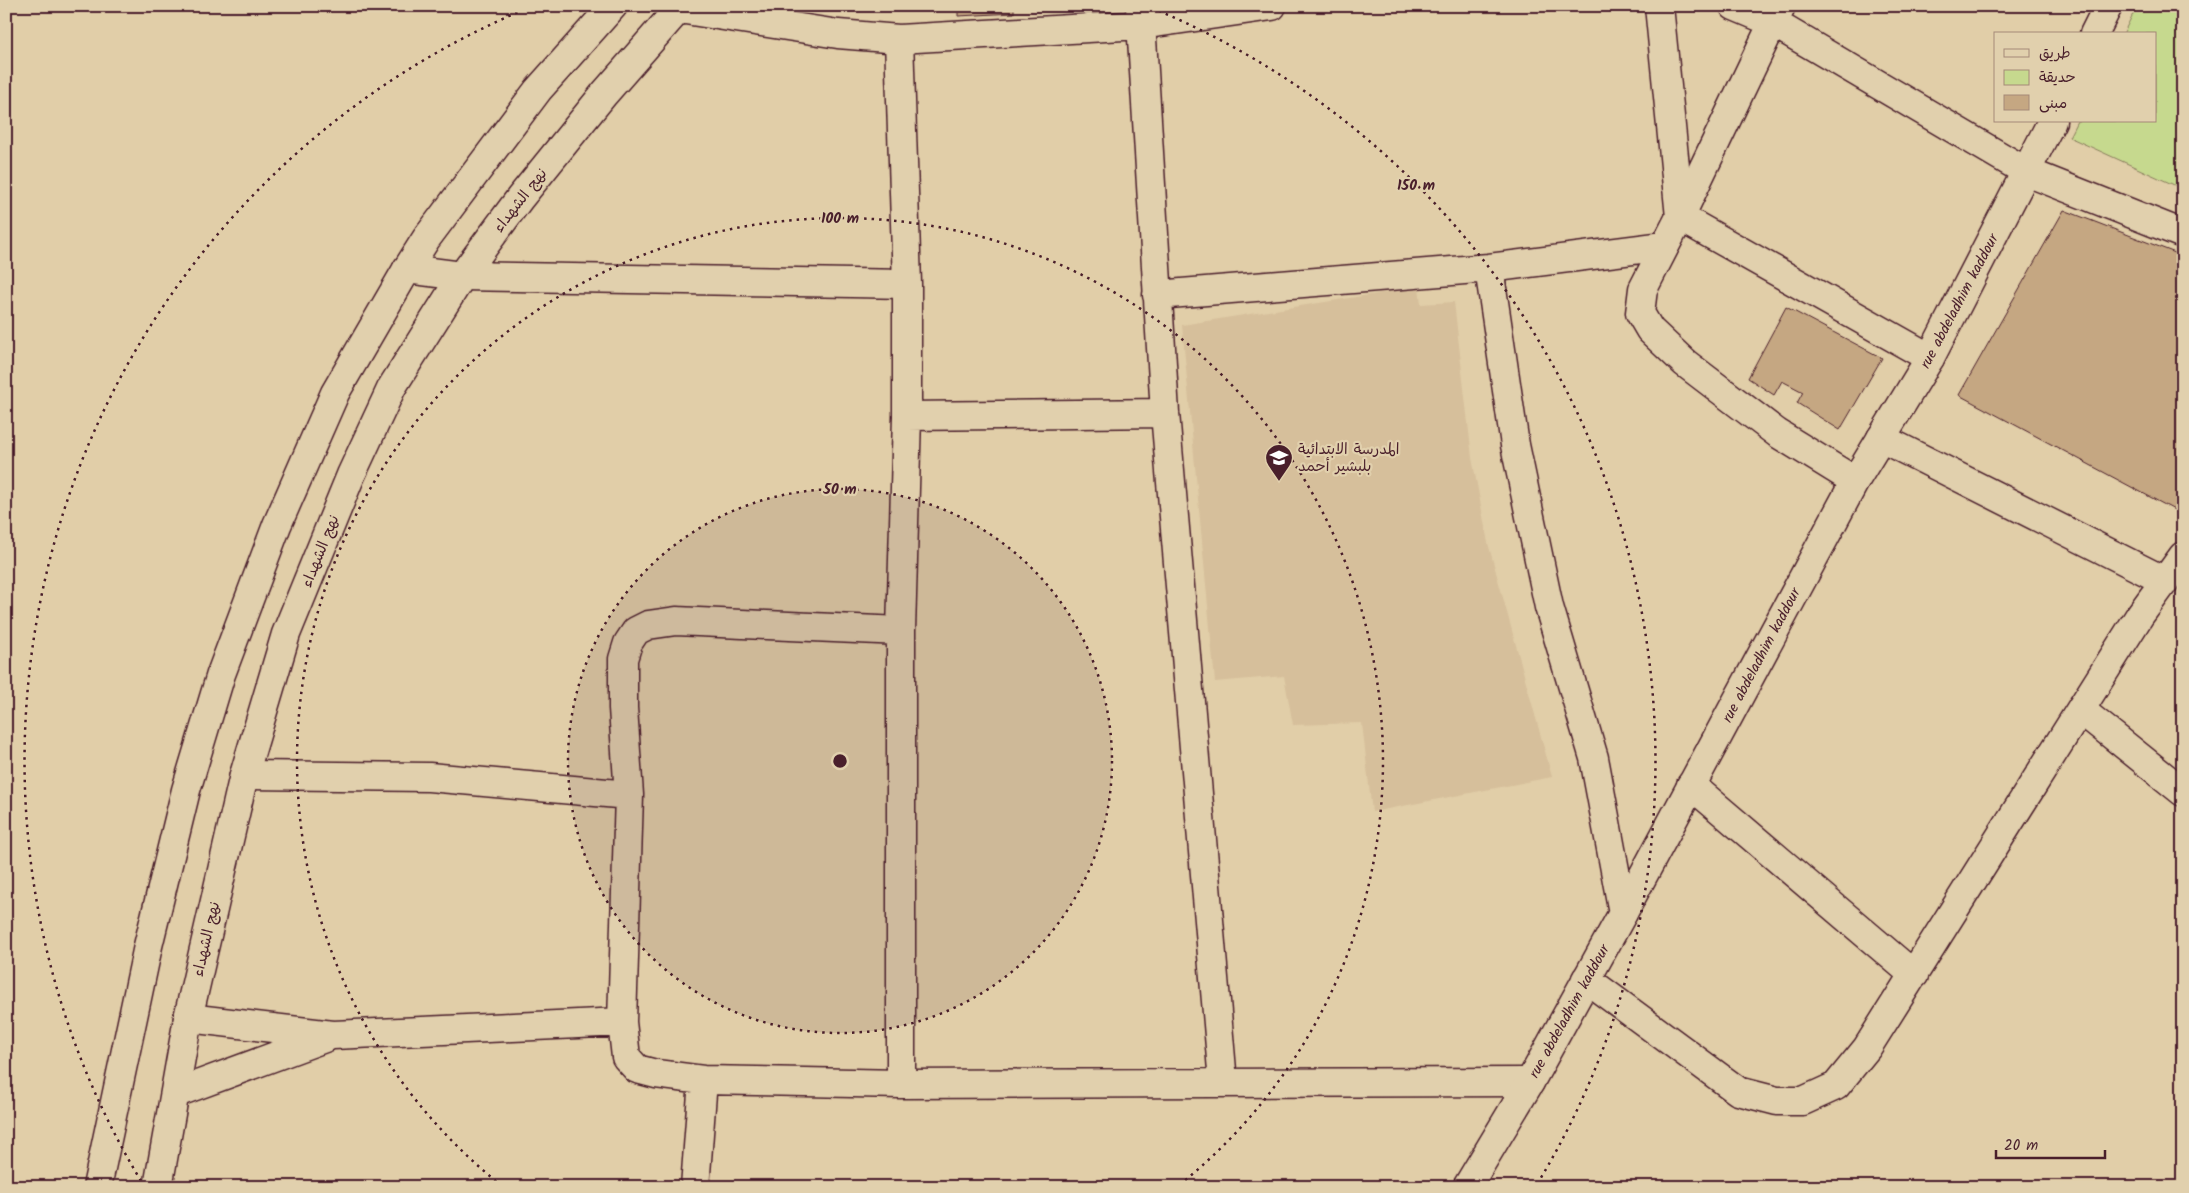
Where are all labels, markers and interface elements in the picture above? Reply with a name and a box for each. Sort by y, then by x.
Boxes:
legend [1994,32,2156,122]
text: طريق [2039,42,2071,66]
text: حديقة [2039,66,2076,90]
text: مبنى [2039,92,2067,116]
street label: نهج الشهداء [488,163,554,238]
text: 150 m [1397,174,1435,198]
text: 100 m [821,207,859,231]
street label: rue abdeladhim kaddour [1914,229,2006,373]
place label: المدرسة الابتدائية بلبشير أحمد [1298,438,1399,479]
school or university icon: المدرسة الابتدائية بلبشير أحمد [1264,443,1294,482]
text: 50 m [822,478,857,502]
street label: نهج الشهداء [296,511,346,591]
street label: rue abdeladhim kaddour [1716,583,1808,727]
centre of rings [831,752,849,770]
street label: نهج الشهداء [187,899,227,979]
street label: rue abdeladhim kaddour [1523,939,1617,1083]
scale bar [1996,1128,2105,1160]
text: 20 m [2004,1134,2038,1158]

